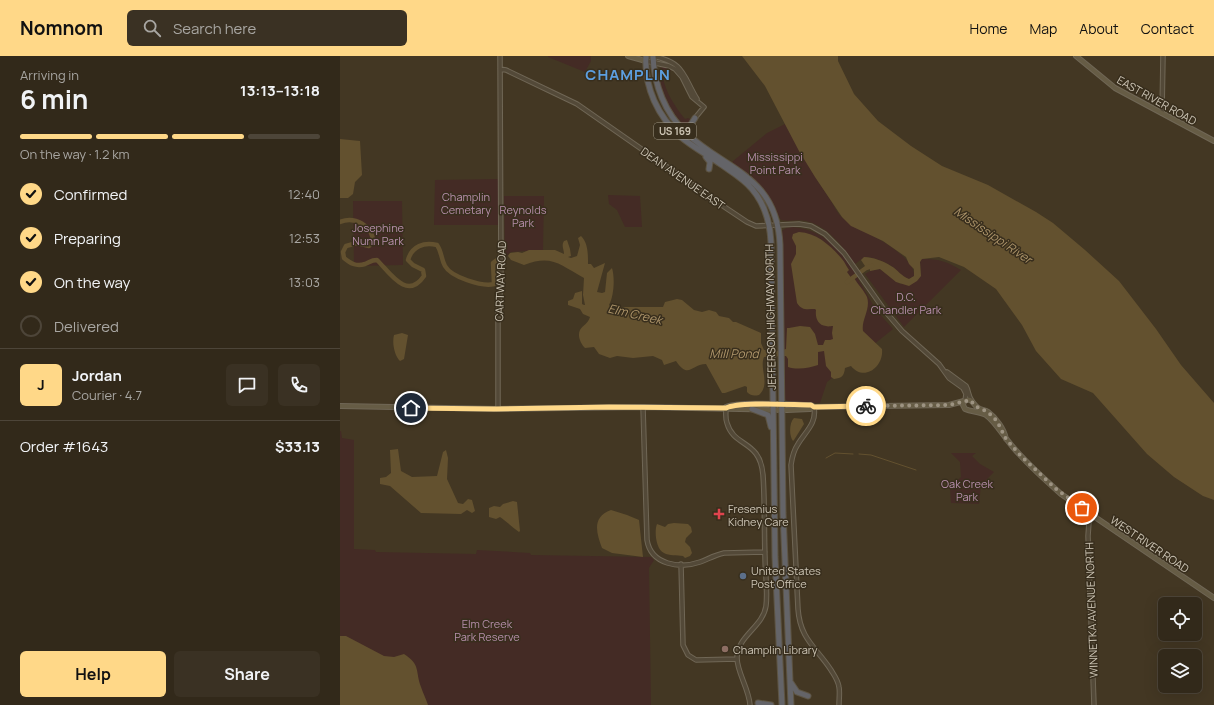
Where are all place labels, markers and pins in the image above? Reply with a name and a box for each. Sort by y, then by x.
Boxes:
pin [394,391,428,425]
pin [1065,491,1099,525]
place label: Fresenius Kidney Care [728,501,789,529]
marker: Fresenius Kidney Care [713,508,725,520]
place label: United States Post Office [751,563,821,591]
marker: United States Post Office [738,571,748,581]
place label: Champlin Library [733,642,818,657]
marker: Champlin Library [720,644,730,654]

